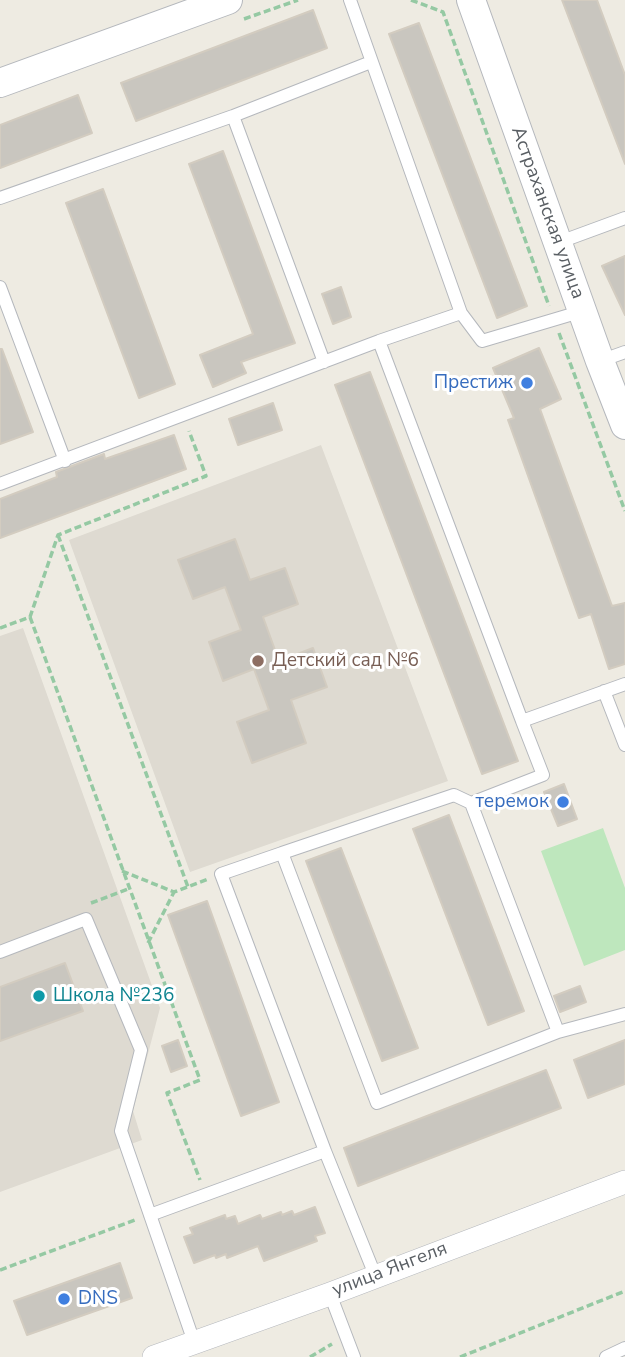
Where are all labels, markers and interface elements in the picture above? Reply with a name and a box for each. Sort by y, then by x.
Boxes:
street label: Астраханская улица [505,124,589,302]
place label: Престиж [434,372,513,394]
marker: Престиж [519,375,535,391]
place label: Детский сад №6 [272,650,419,672]
marker: Детский сад №6 [250,653,266,669]
place label: теремок [475,791,549,813]
marker: теремок [555,794,571,810]
place label: Школа №236 [53,985,174,1007]
marker: Школа №236 [31,988,47,1004]
street label: улица Янгеля [329,1238,451,1302]
place label: DNS [78,1288,118,1310]
marker: DNS [56,1291,72,1307]

